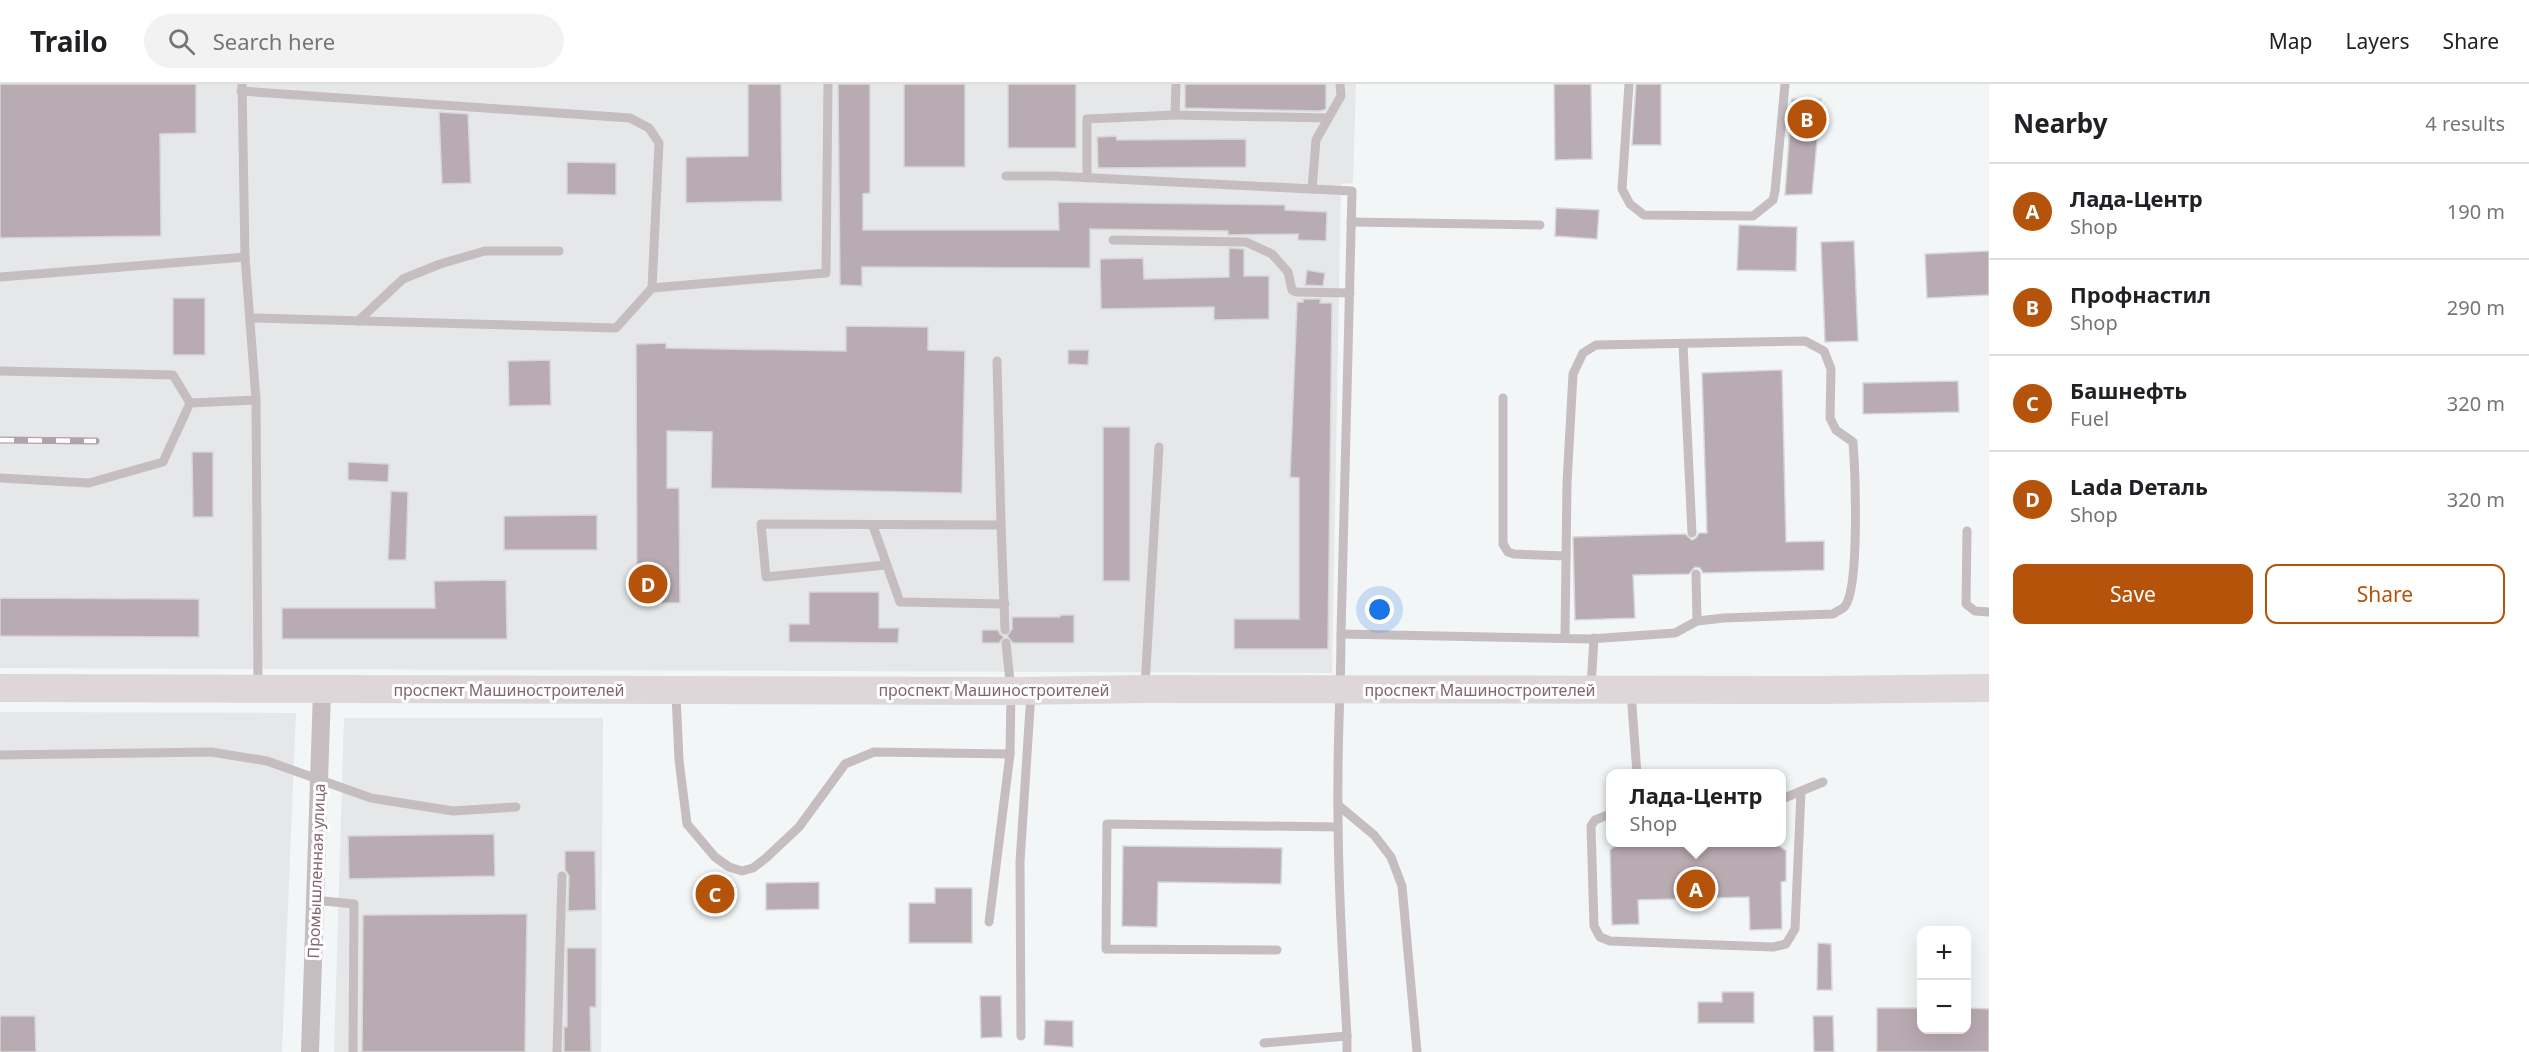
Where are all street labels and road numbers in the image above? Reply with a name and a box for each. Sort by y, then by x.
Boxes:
street label: проспект Машиностроителей [393,679,625,701]
street label: проспект Машиностроителей [878,679,1110,701]
street label: проспект Машиностроителей [1364,679,1596,701]
street label: Промышленная улица [302,783,330,959]

